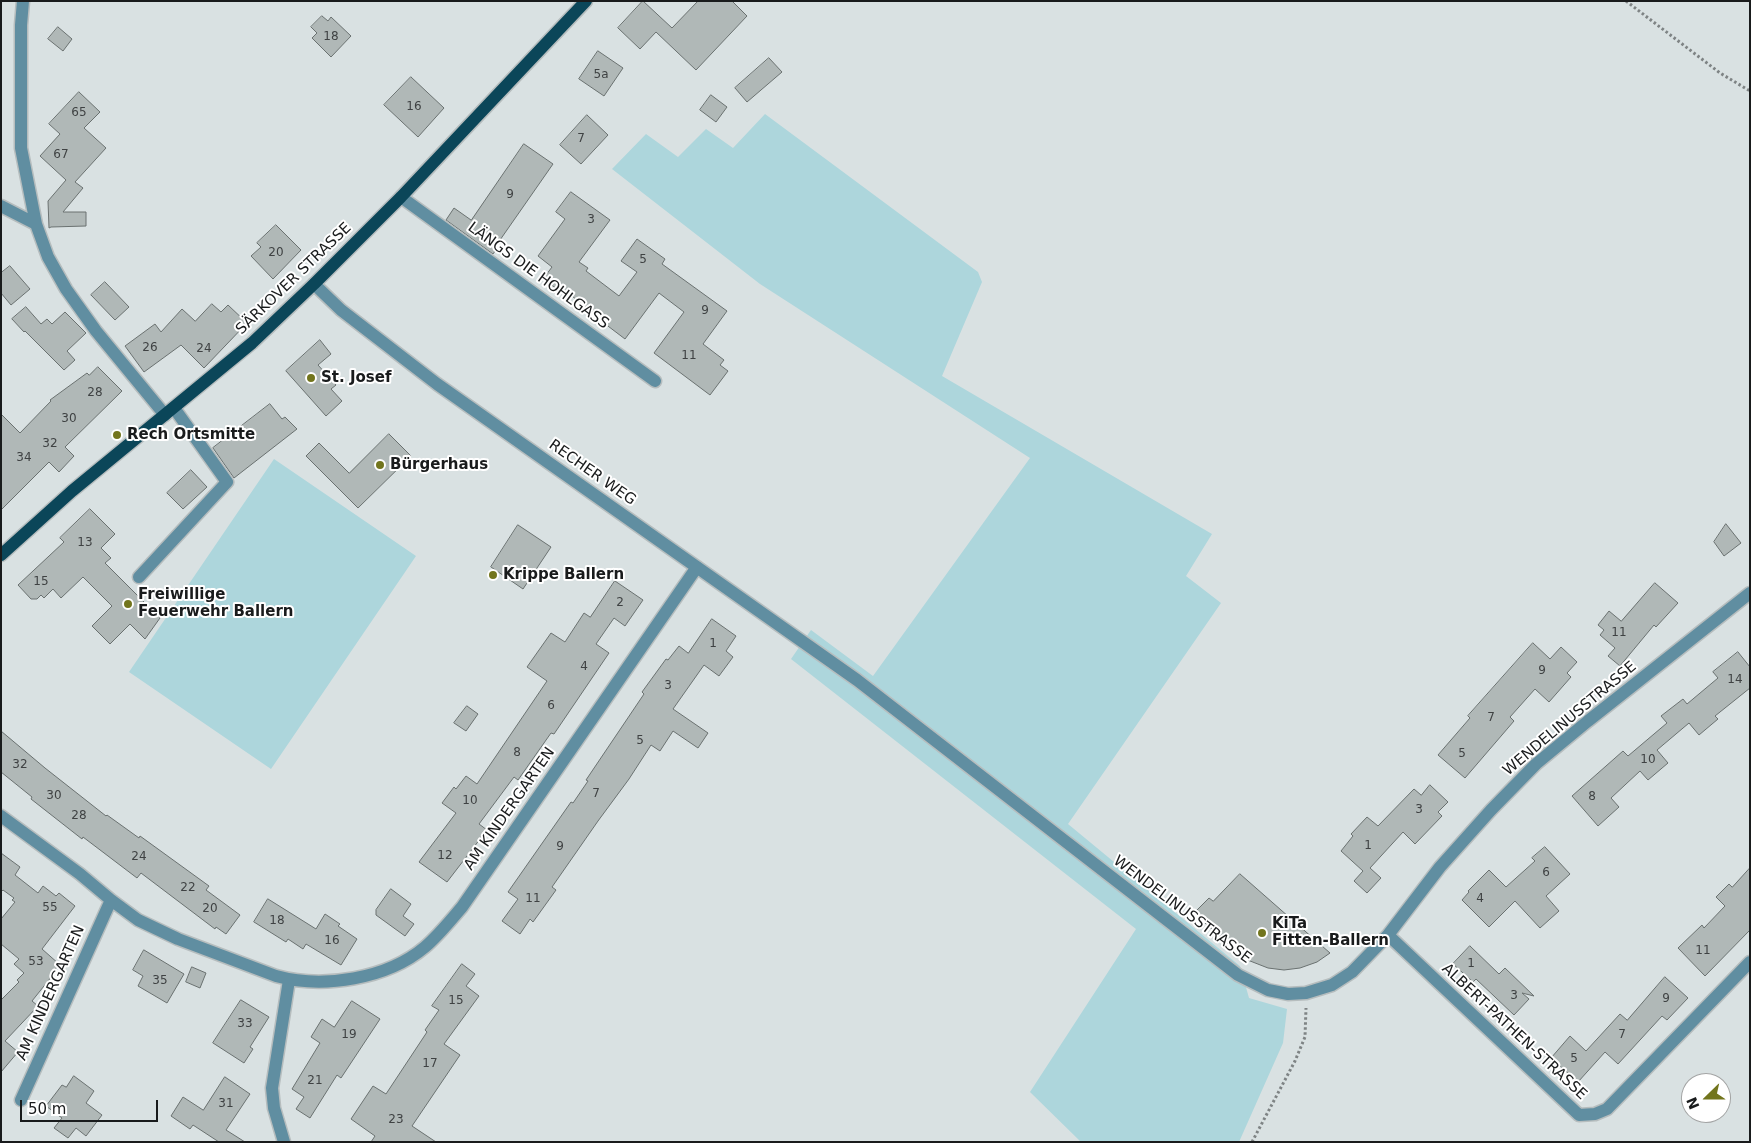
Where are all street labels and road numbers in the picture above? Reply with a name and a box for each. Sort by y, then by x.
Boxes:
street label: SÄRKOVER STRASSE [233,219,355,339]
street label: LÄNGS DIE HOHLGASS [464,219,612,333]
street label: RECHER WEG [545,436,639,510]
street label: WENDELINUSSTRASSE [1500,658,1640,780]
street label: AM KINDERGARTEN [461,744,559,874]
street label: WENDELINUSSTRASSE [1109,852,1255,968]
street label: AM KINDERGARTEN [13,923,89,1063]
street label: ALBERT-PATHEN-STRASSE [1438,960,1590,1104]

